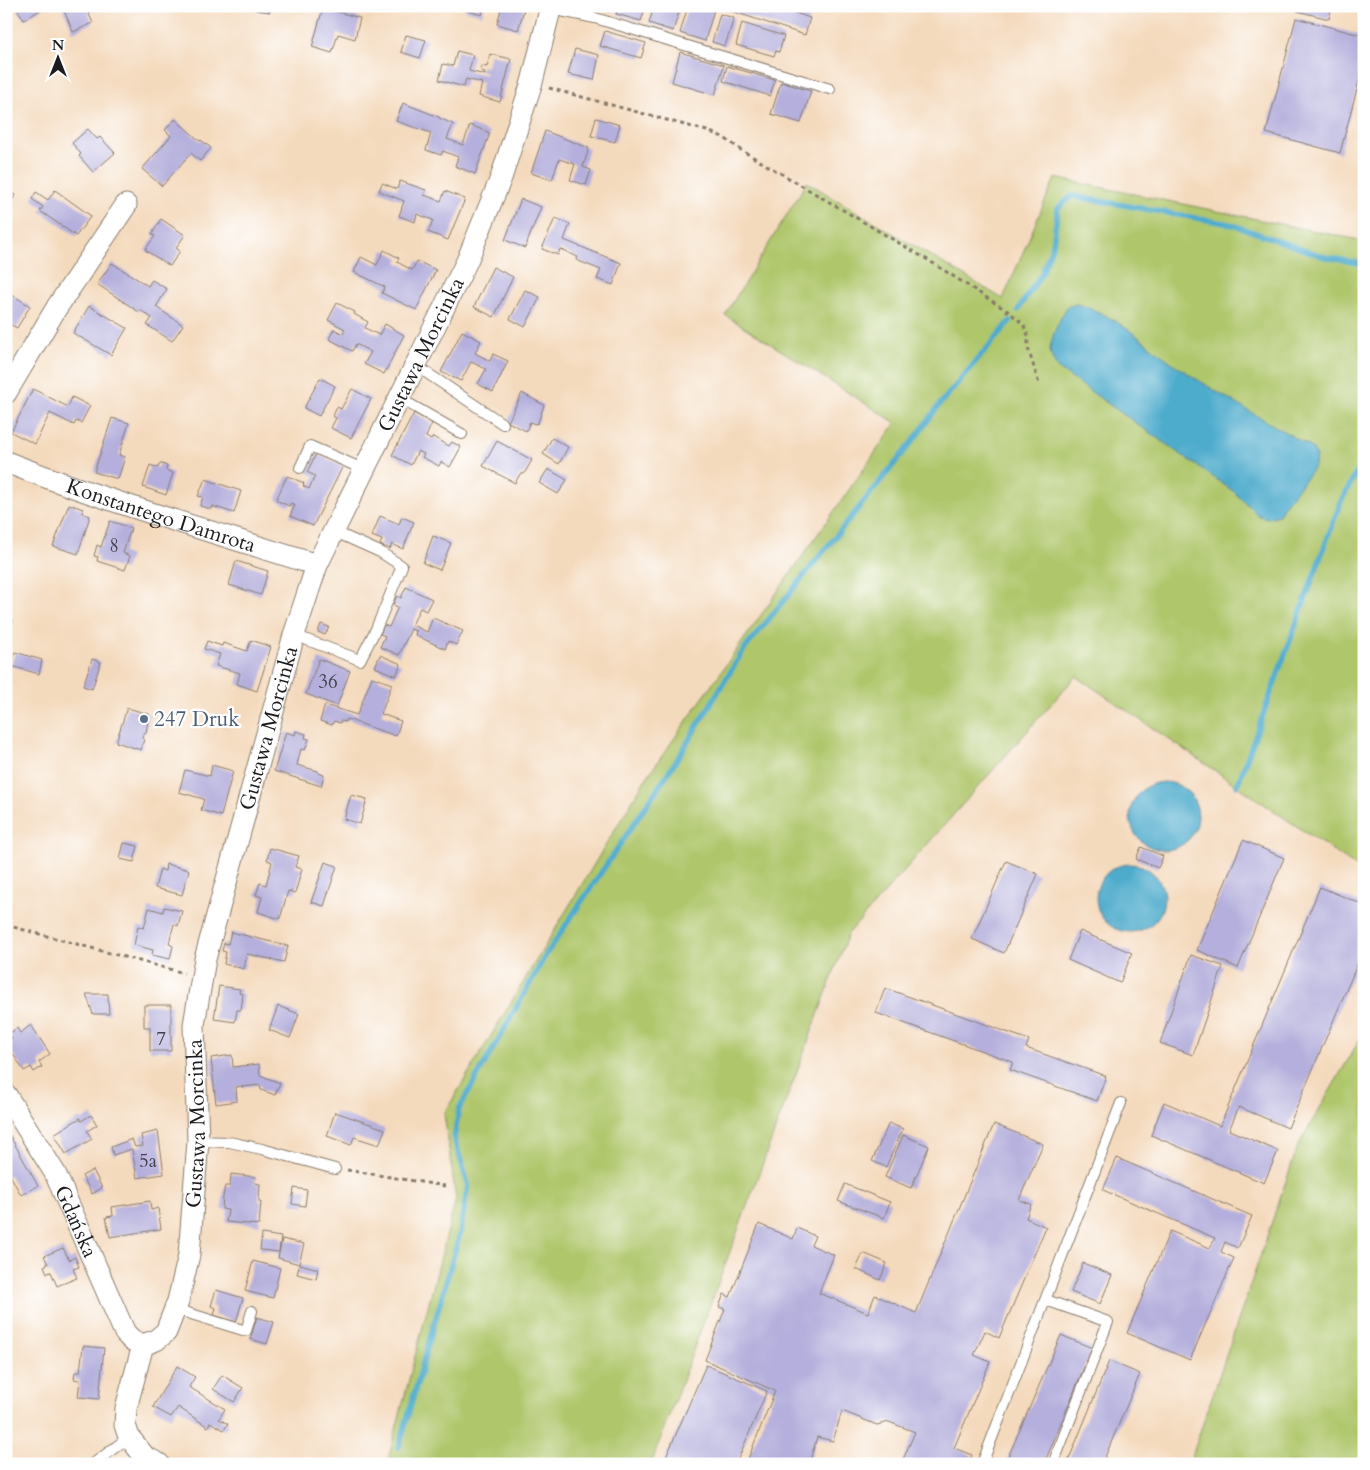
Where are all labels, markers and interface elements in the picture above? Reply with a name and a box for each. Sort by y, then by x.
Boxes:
north arrow [32,32,82,82]
text: N [52,36,64,55]
street label: Gustawa Morcinka [370,272,471,437]
street label: Konstantego Damrota [62,471,259,559]
house number: 8 [109,533,119,559]
street label: Gustawa Morcinka [232,643,305,813]
house number: 36 [318,669,338,695]
place label: 247 Druk [154,705,240,734]
marker: 247 Druk [138,713,150,725]
house number: 7 [156,1026,166,1052]
street label: Gustawa Morcinka [178,1039,213,1209]
house number: 5a [139,1148,157,1174]
street label: Gdańska [48,1181,105,1262]

